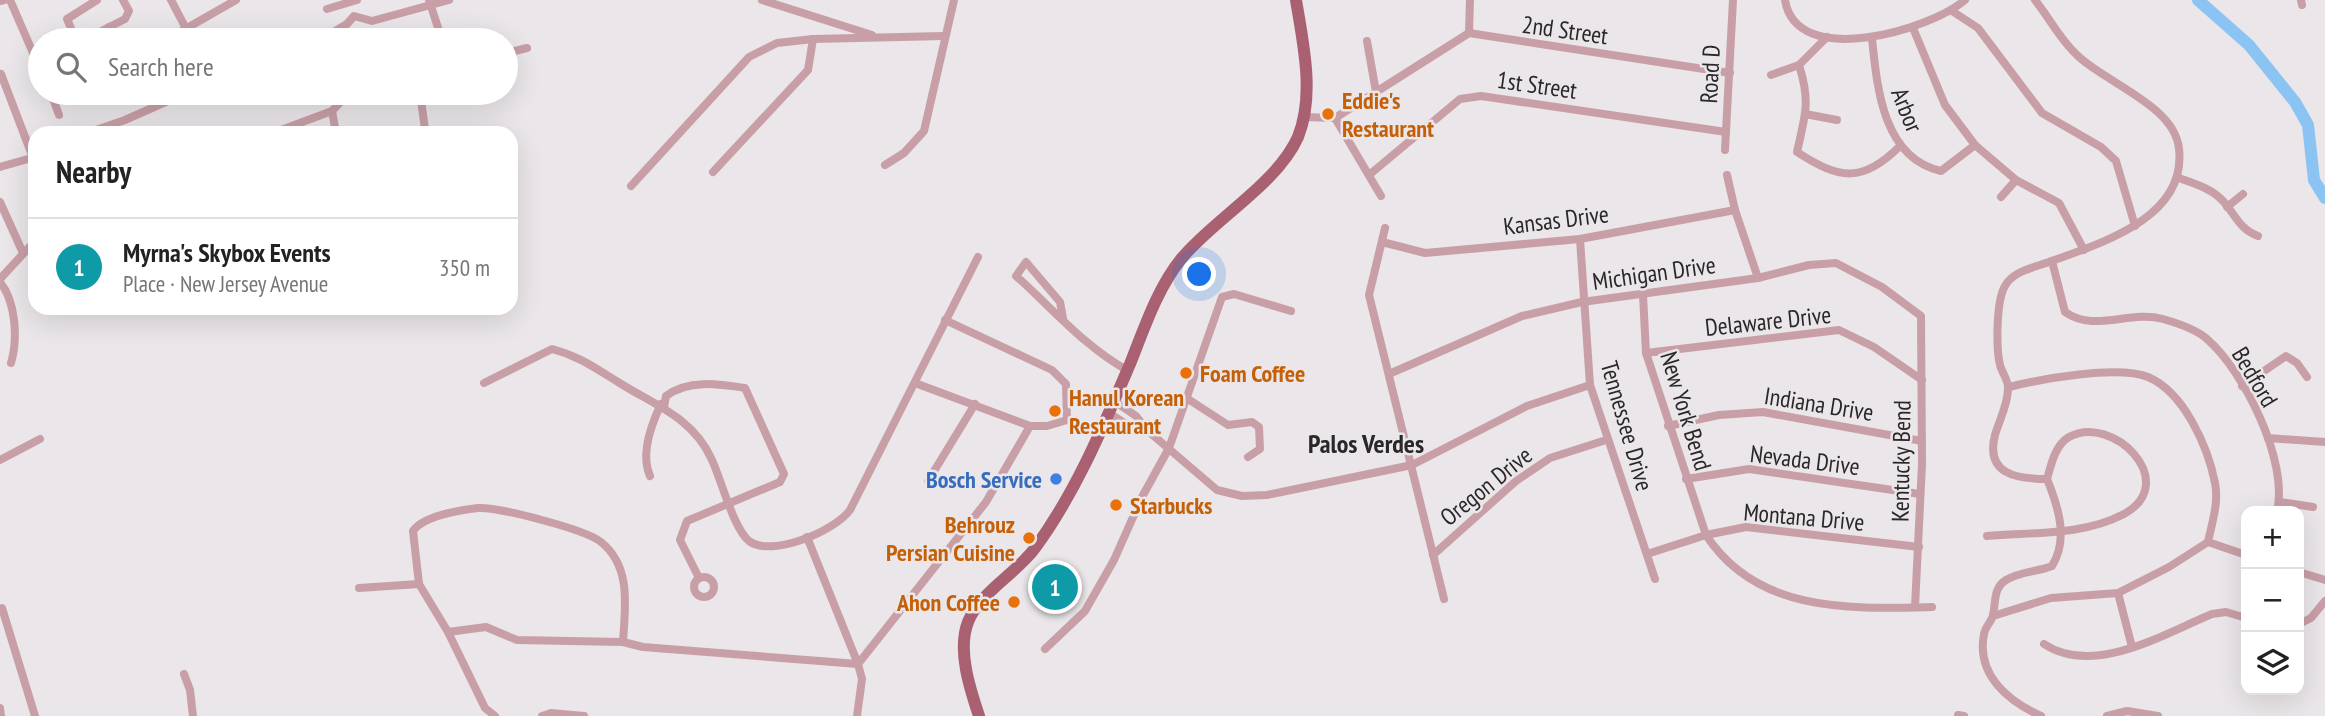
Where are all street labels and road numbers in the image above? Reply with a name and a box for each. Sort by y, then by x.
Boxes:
street label: 2nd Street [1520,9,1610,51]
street label: Road D [1693,44,1727,104]
street label: 1st Street [1495,64,1579,106]
street label: Arbor [1884,83,1930,137]
street label: Kansas Drive [1502,198,1610,242]
street label: Michigan Drive [1590,249,1718,297]
street label: Delaware Drive [1703,299,1833,343]
street label: Bedford [2225,341,2285,413]
street label: New York Bend [1653,348,1719,474]
street label: Tennessee Drive [1594,357,1660,495]
street label: Indiana Drive [1762,380,1876,428]
street label: Kentucky Bend [1884,400,1918,522]
street label: Nevada Drive [1749,438,1861,482]
street label: Oregon Drive [1434,440,1538,532]
street label: Montana Drive [1742,496,1866,538]

